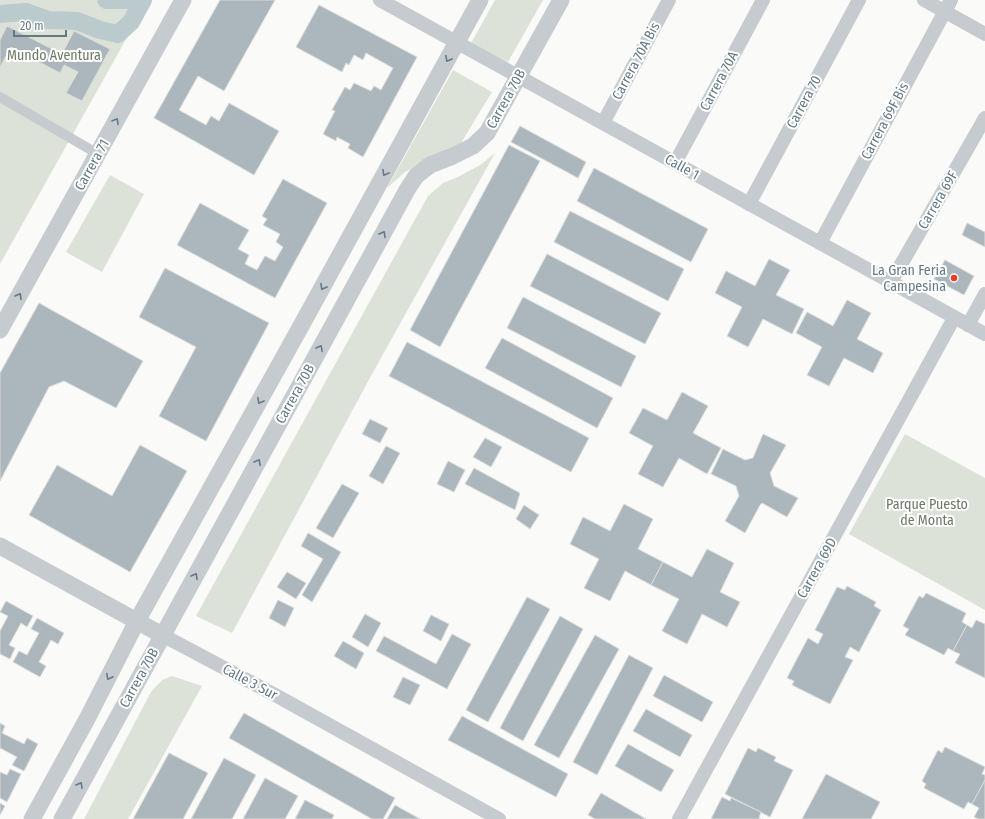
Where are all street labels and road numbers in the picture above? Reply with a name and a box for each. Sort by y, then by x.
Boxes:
street label: Carrera 70A Bis [608,19,664,103]
street label: Carrera 70A [696,48,742,114]
street label: Carrera 70B [483,66,529,132]
street label: Carrera 70 [783,73,825,131]
street label: Carrera 69F Bis [858,80,912,162]
street label: Carrera 71 [71,137,113,193]
street label: Calle 1 [662,151,702,183]
street label: Carrera 69F [915,168,961,232]
street label: Carrera 70B [272,361,318,427]
street label: Carrera 69D [793,535,841,601]
street label: Carrera 70B [116,645,162,711]
street label: Calle 3 Sur [220,660,281,704]

